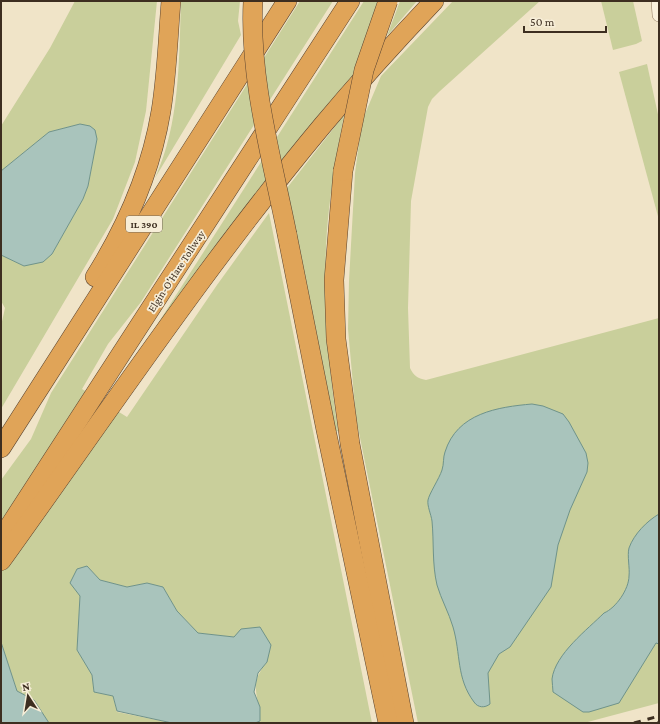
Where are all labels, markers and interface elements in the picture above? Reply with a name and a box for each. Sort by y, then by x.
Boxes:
scale bar [524,8,606,34]
text: 50 m [530,15,555,29]
road number: IL 390 [126,216,162,232]
street label: Elgin-O'Hare Tollway [145,227,208,315]
north arrow [8,676,48,716]
text: N [21,679,31,693]

